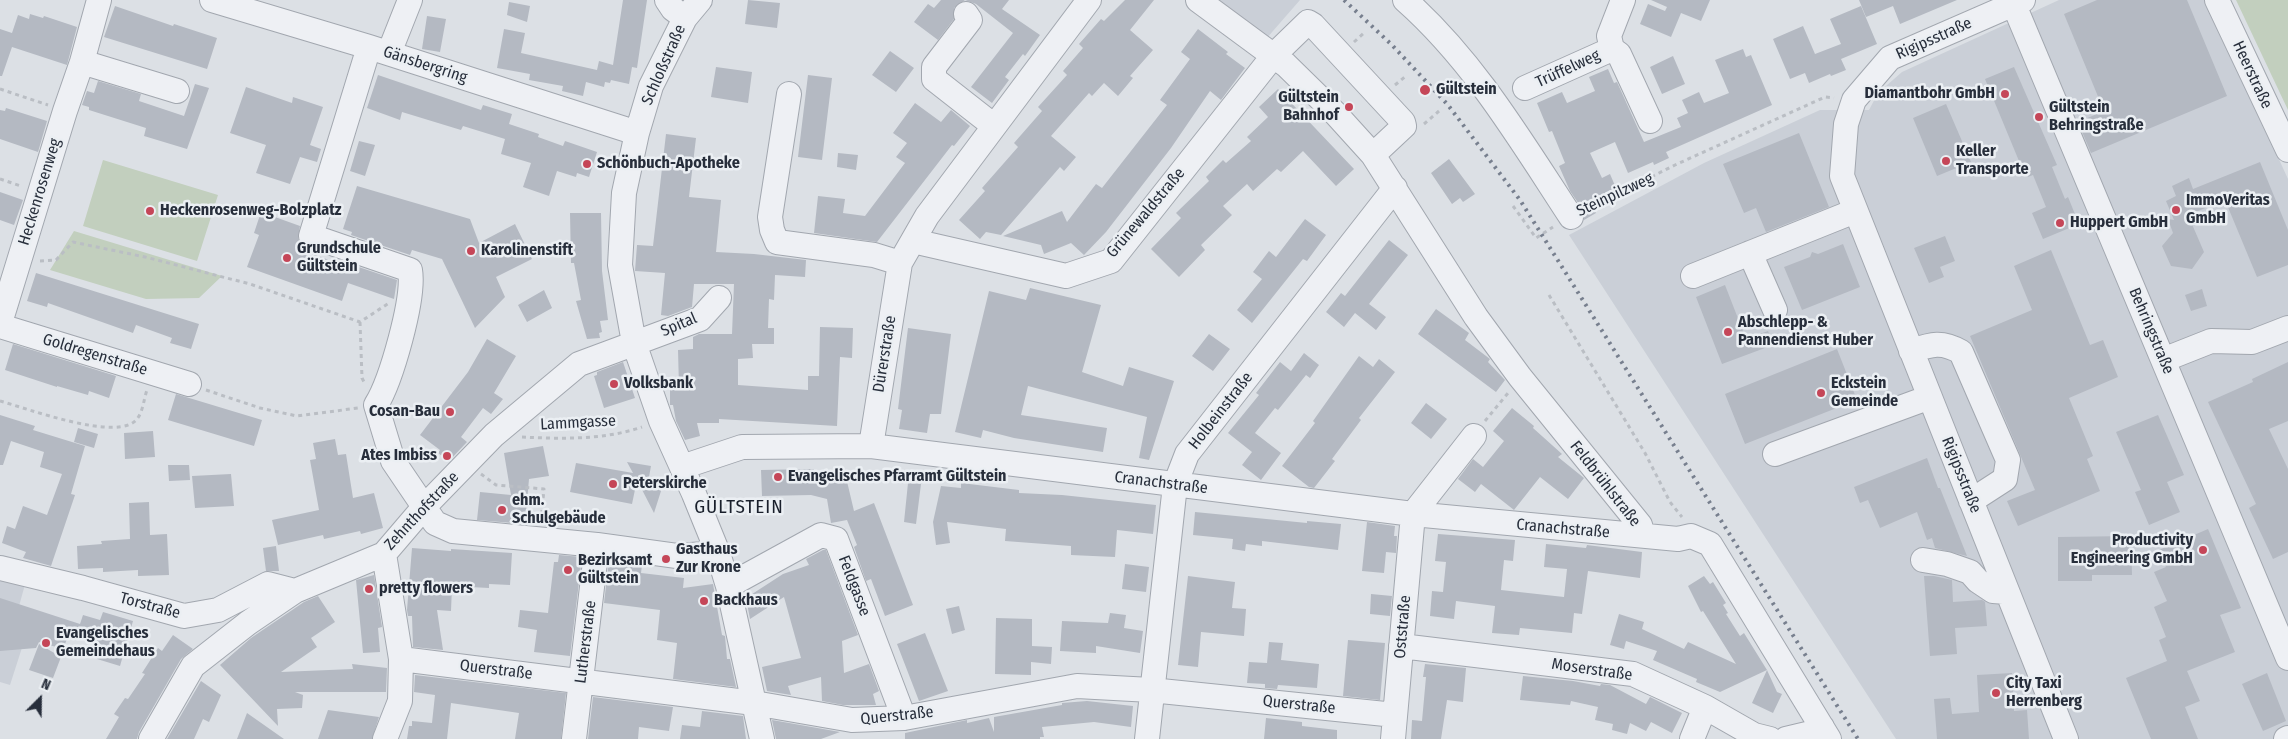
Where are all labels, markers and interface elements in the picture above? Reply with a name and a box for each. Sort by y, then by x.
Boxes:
street label: Rigipsstraße [1893,14,1975,64]
street label: Schloßstraße [638,22,690,108]
street label: Heerstraße [2228,38,2276,112]
street label: Gänsbergring [381,42,469,88]
street label: Trüffelweg [1533,46,1603,92]
place label: Gültstein [1436,80,1497,100]
marker: Gültstein [1418,83,1432,97]
place label: Diamantbohr GmbH [1864,84,1995,104]
place label: Gültstein Bahnhof [1278,88,1339,126]
marker: Diamantbohr GmbH [1999,88,2011,100]
place label: Gültstein Behringstraße [2049,98,2144,136]
marker: Gültstein Bahnhof [1343,101,1355,113]
marker: Gültstein Behringstraße [2033,111,2045,123]
street label: Heckenrosenweg [15,136,65,248]
place label: Keller Transporte [1956,142,2029,180]
place label: Schönbuch-Apotheke [597,154,740,174]
marker: Keller Transporte [1940,155,1952,167]
marker: Schönbuch-Apotheke [581,158,593,170]
street label: Grünewaldstraße [1103,164,1189,262]
street label: Steinpilzweg [1574,169,1656,221]
place label: ImmoVeritas GmbH [2186,191,2270,229]
place label: Heckenrosenweg-Bolzplatz [160,201,341,221]
marker: ImmoVeritas GmbH [2170,204,2182,216]
marker: Heckenrosenweg-Bolzplatz [144,205,156,217]
place label: Huppert GmbH [2070,213,2168,233]
marker: Huppert GmbH [2054,217,2066,229]
place label: Grundschule Gültstein [297,239,381,277]
place label: Karolinenstift [481,241,573,261]
marker: Karolinenstift [465,245,477,257]
marker: Grundschule Gültstein [281,252,293,264]
street label: Behringstraße [2124,285,2178,377]
street label: Spital [658,309,700,341]
place label: Abschlepp- & Pannendienst Huber [1738,313,1873,351]
street label: Dürerstraße [869,314,901,394]
marker: Abschlepp- & Pannendienst Huber [1722,326,1734,338]
street label: Goldregenstraße [40,330,150,380]
street label: Holbeinstraße [1185,369,1257,453]
place label: Volksbank [624,374,693,394]
place label: Eckstein Gemeinde [1831,374,1898,412]
marker: Volksbank [608,378,620,390]
marker: Eckstein Gemeinde [1815,387,1827,399]
place label: Cosan-Bau [369,402,440,422]
marker: Cosan-Bau [444,406,456,418]
street label: Lammgasse [540,411,616,435]
street label: Rigipsstraße [1937,434,1985,516]
street label: Feldbrühlstraße [1566,437,1644,531]
place label: Ates Imbiss [361,446,437,466]
marker: Ates Imbiss [441,450,453,462]
place label: Evangelisches Pfarramt Gültstein [788,467,1006,487]
street label: Zehnthofstraße [381,468,463,554]
street label: Cranachstraße [1113,468,1209,498]
marker: Evangelisches Pfarramt Gültstein [772,471,784,483]
place label: Peterskirche [623,474,707,494]
marker: Peterskirche [607,478,619,490]
place label: ehm. Schulgebäude [512,491,606,529]
district label: GÜLTSTEIN [693,497,785,519]
marker: ehm. Schulgebäude [496,504,508,516]
street label: Cranachstraße [1515,515,1611,543]
place label: Productivity Engineering GmbH [2071,531,2193,569]
place label: Gasthaus Zur Krone [676,540,741,578]
marker: Productivity Engineering GmbH [2197,544,2209,556]
place label: Bezirksamt Gültstein [578,551,652,589]
marker: Gasthaus Zur Krone [660,553,672,565]
street label: Feldgasse [834,553,874,619]
marker: Bezirksamt Gültstein [562,564,574,576]
place label: pretty flowers [379,579,473,599]
marker: pretty flowers [363,583,375,595]
street label: Torstraße [118,589,182,623]
place label: Backhaus [714,591,778,611]
marker: Backhaus [698,595,710,607]
street label: Oststraße [1391,595,1415,659]
street label: Lutherstraße [571,599,601,685]
place label: Evangelisches Gemeindehaus [56,624,155,662]
marker: Evangelisches Gemeindehaus [40,637,52,649]
street label: Moserstraße [1550,655,1634,685]
street label: Querstraße [459,656,533,684]
north arrow [15,674,65,724]
place label: City Taxi Herrenberg [2006,674,2082,712]
text: N [39,675,53,694]
marker: City Taxi Herrenberg [1990,687,2002,699]
street label: Querstraße [1262,692,1336,718]
street label: Querstraße [860,703,934,729]

